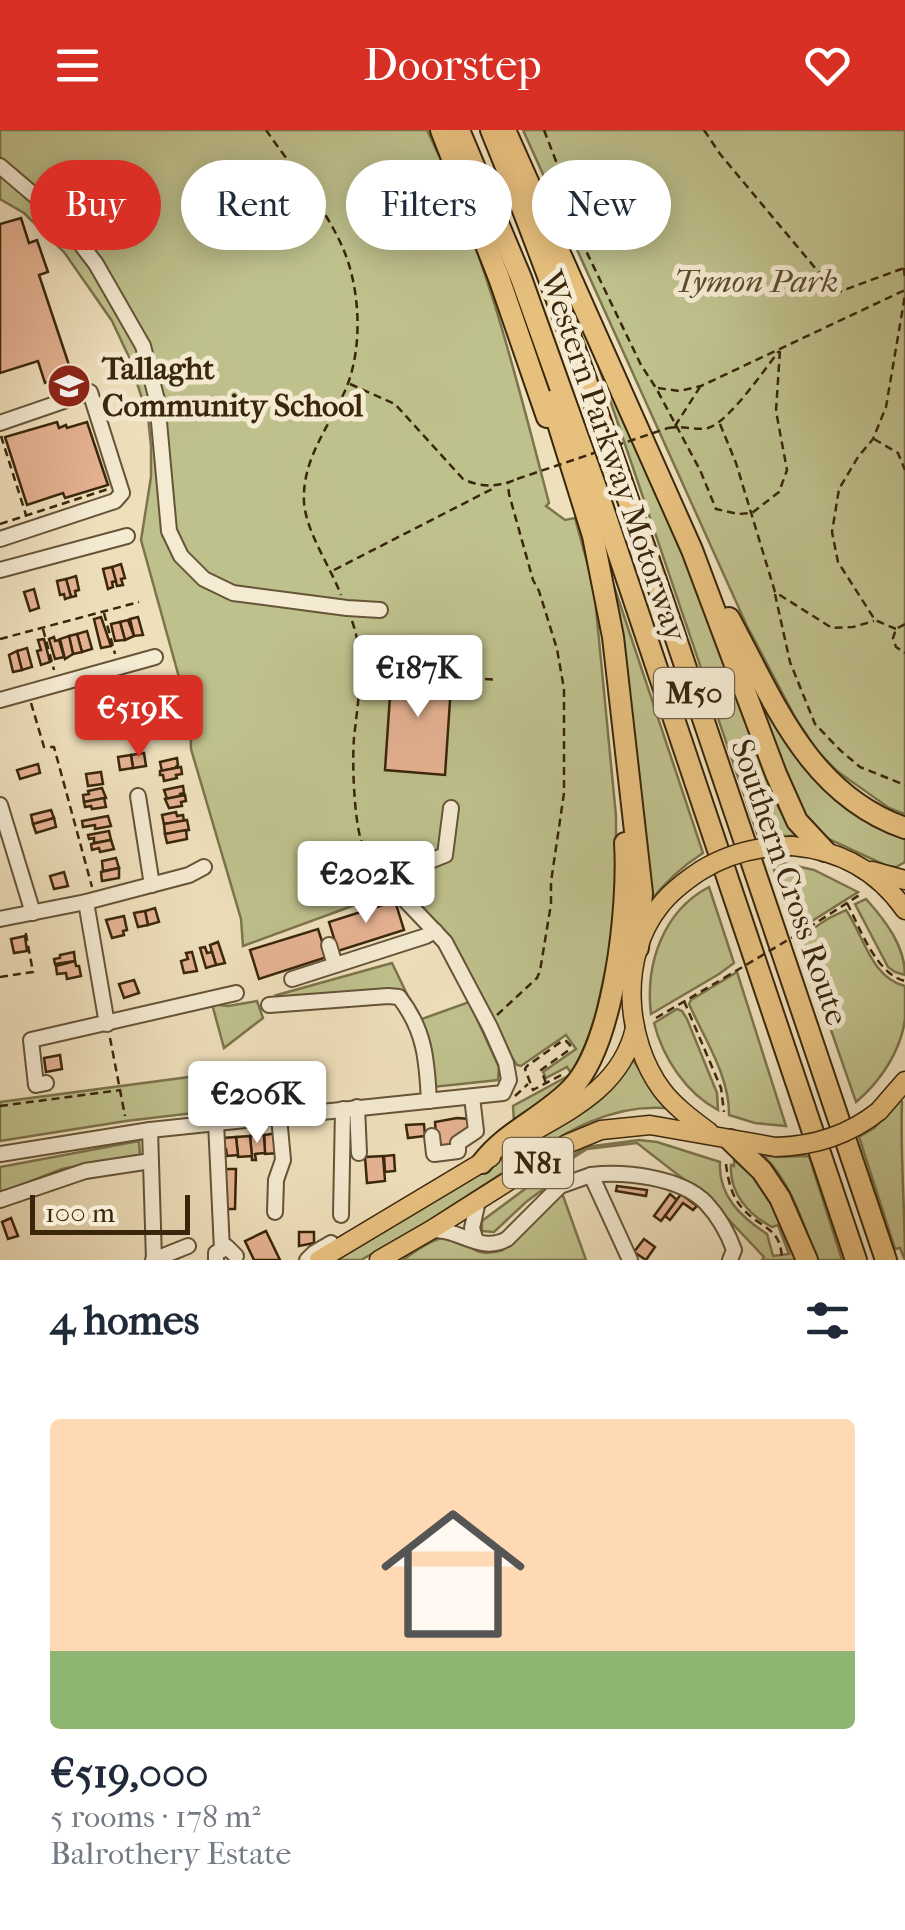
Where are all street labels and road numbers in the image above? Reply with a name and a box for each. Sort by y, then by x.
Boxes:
street label: Western Parkway Motorway [532,265,695,647]
road number: M50 [654,668,734,718]
street label: Southern Cross Route [723,734,856,1030]
road number: N81 [503,1138,573,1188]

